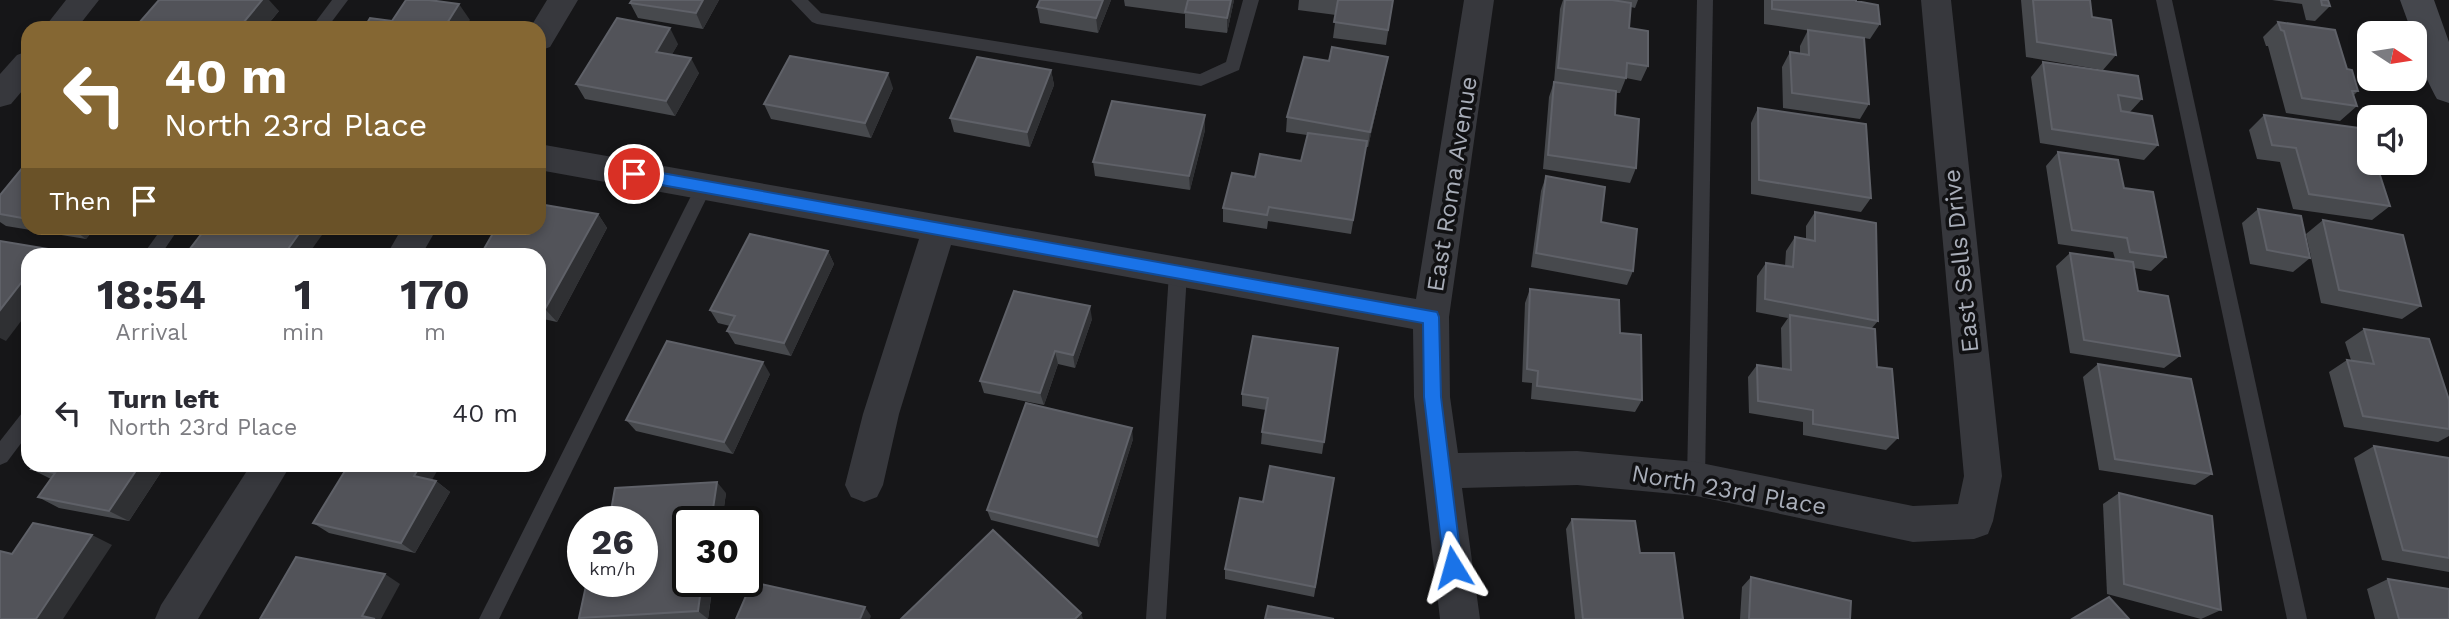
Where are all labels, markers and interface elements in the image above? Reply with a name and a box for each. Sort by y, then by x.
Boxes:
north arrow [2357,21,2427,91]
map controls [2357,21,2427,175]
text: 40 m [164,47,287,105]
icon: left [49,49,140,140]
street label: East Roma Avenue [1421,74,1483,294]
button: sound [2357,105,2427,175]
text: North 23rd Place [164,106,427,144]
pin [604,144,664,204]
icon: arrive [615,155,653,193]
street label: East Sells Drive [1937,168,1985,354]
icon: arrive [125,182,163,220]
text: Then [49,186,111,216]
text: 18:54 [97,270,206,319]
text: 1 [294,270,312,319]
text: 170 [400,270,470,319]
text: Arrival [116,319,187,346]
text: min [282,319,324,346]
text: m [424,319,446,346]
text: Turn left [108,384,219,414]
icon: left [49,394,87,432]
text: 40 m [452,398,518,428]
text: North 23rd Place [108,414,297,441]
street label: North 23rd Place [1629,459,1829,521]
speed limit sign: 30 [672,506,763,597]
text: 26 [591,521,634,563]
position arrow [1416,530,1490,604]
text: km/h [589,558,636,579]

